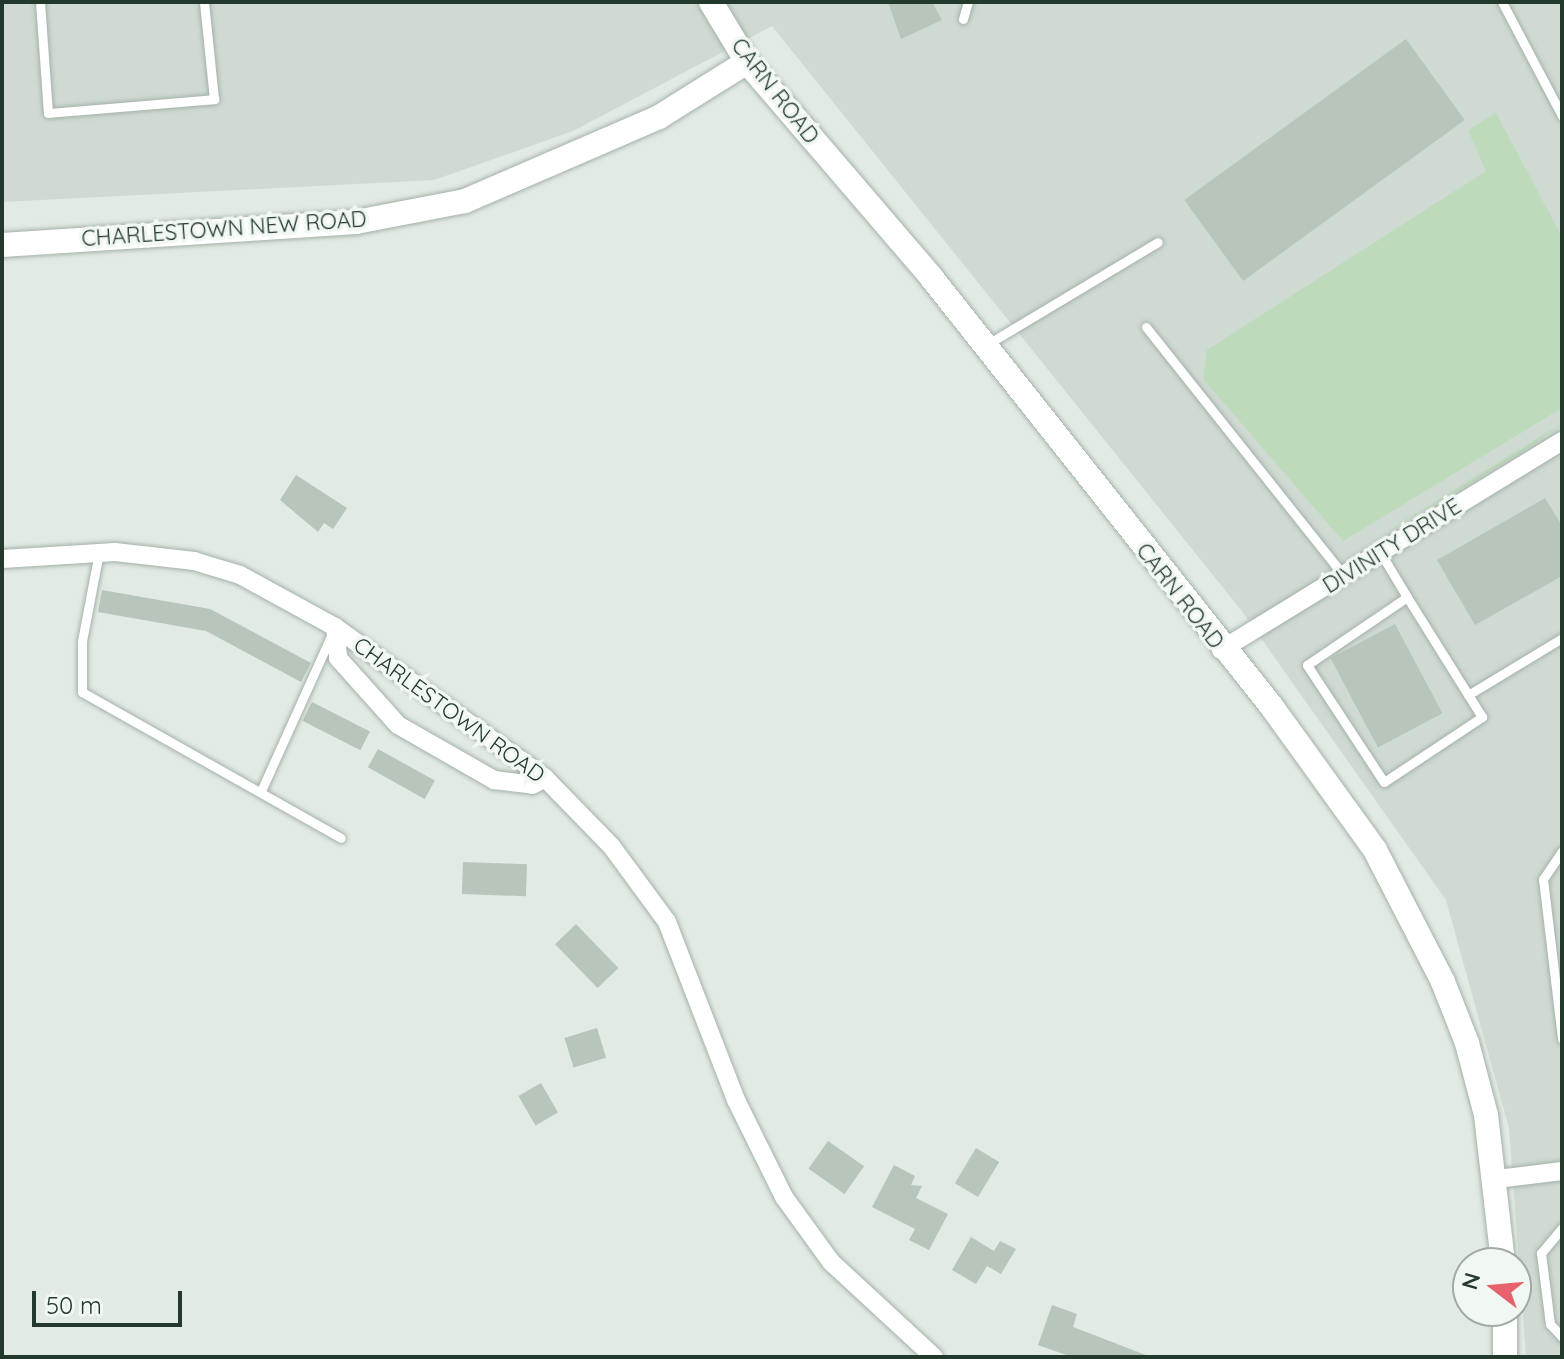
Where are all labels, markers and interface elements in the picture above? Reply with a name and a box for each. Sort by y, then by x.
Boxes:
street label: CARN ROAD [726,33,824,149]
street label: CHARLESTOWN NEW ROAD [81,206,367,252]
street label: DIVINITY DRIVE [1318,493,1466,599]
street label: CARN ROAD [1131,538,1229,654]
street label: CHARLESTOWN ROAD [348,632,550,788]
north arrow [1452,1247,1532,1327]
text: N [1455,1269,1487,1293]
scale bar [36,1275,186,1325]
text: 50 m [46,1290,102,1320]

